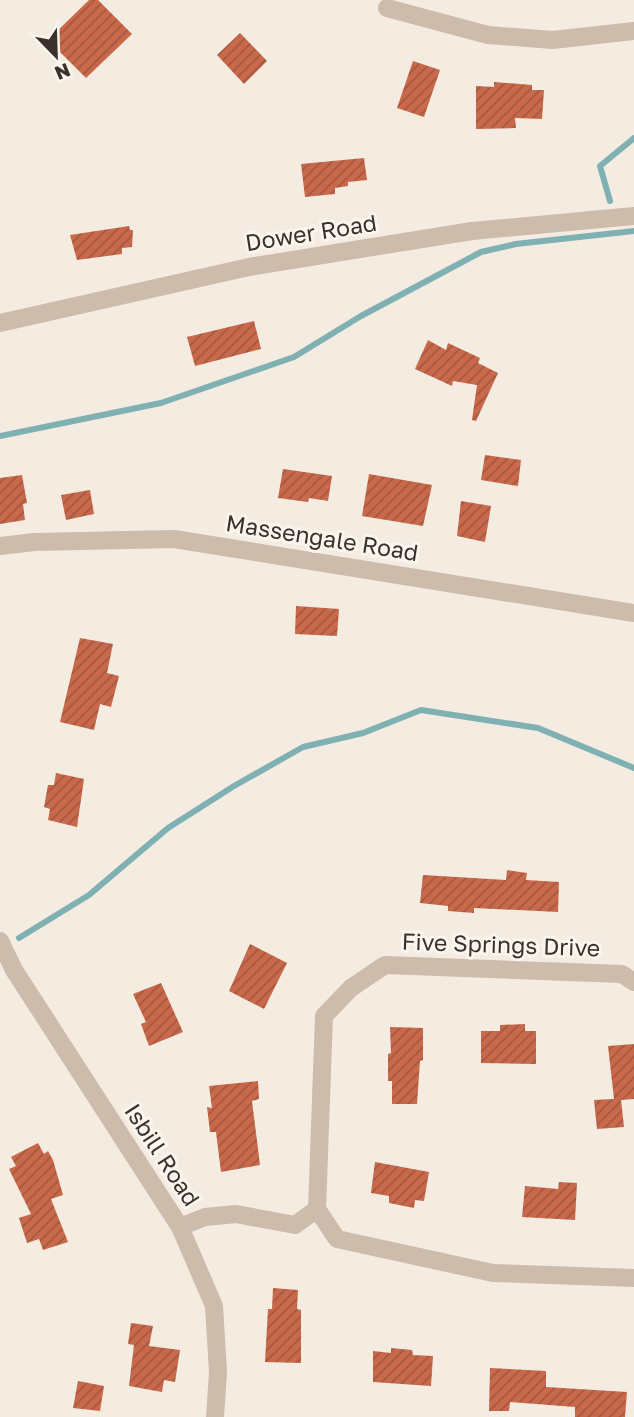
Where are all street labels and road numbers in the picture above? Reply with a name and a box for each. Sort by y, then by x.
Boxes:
street label: Dower Road [243,208,378,256]
street label: Massengale Road [224,508,420,566]
street label: Five Springs Drive [401,927,601,961]
street label: Isbill Road [119,1098,206,1211]

